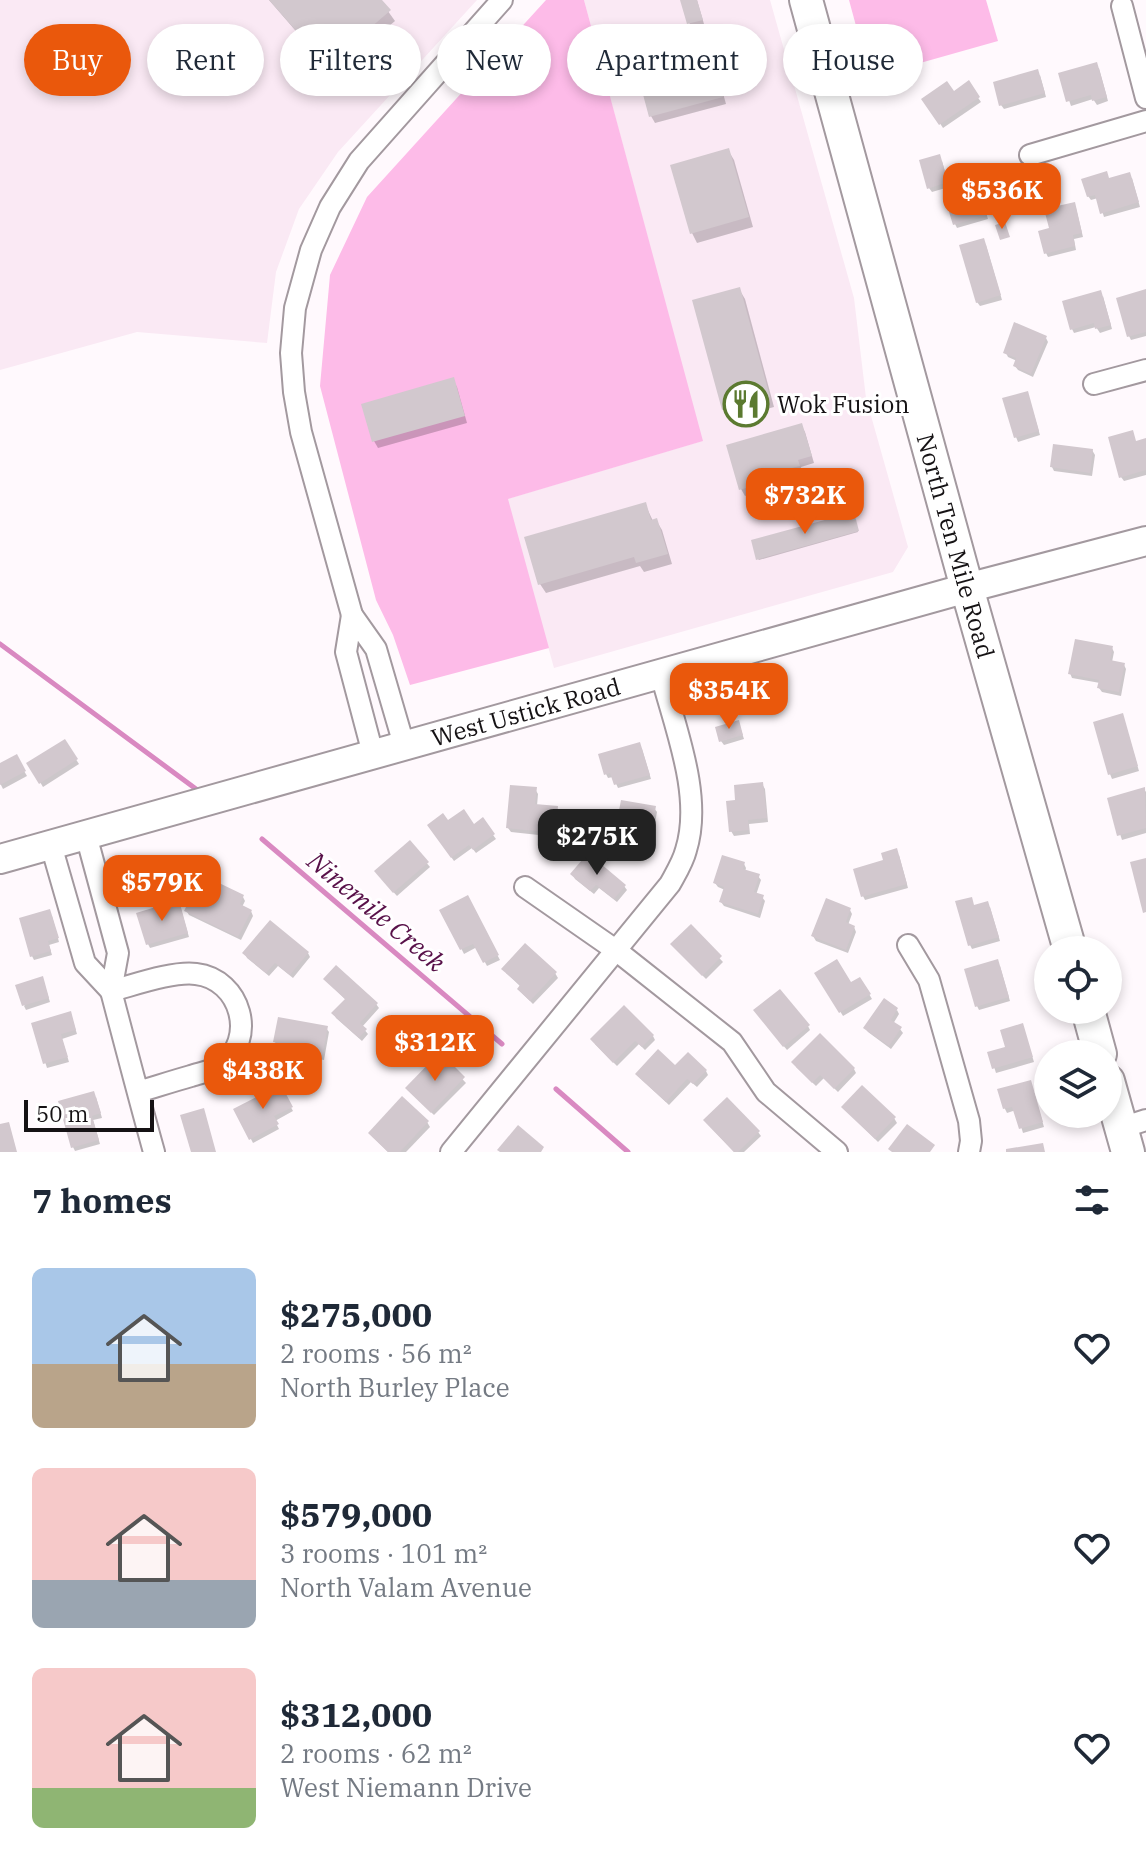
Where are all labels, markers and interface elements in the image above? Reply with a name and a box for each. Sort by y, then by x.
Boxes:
chip: Buy [24,24,131,96]
chip: Rent [147,24,264,96]
chip: Filters [280,24,421,96]
chip: New [437,24,551,96]
chip: Apartment [567,24,767,96]
chip: House [783,24,923,96]
pin: $536K [946,163,1058,231]
text: $536K [961,172,1043,206]
restaurant icon: Wok Fusion [722,380,770,428]
place label: Wok Fusion [777,388,910,420]
street label: North Ten Mile Road [909,430,1002,662]
pin: $732K [749,468,861,536]
text: $732K [764,477,846,511]
pin: $354K [673,663,785,731]
street label: West Ustick Road [428,670,624,753]
text: $354K [688,672,770,706]
pin: $275K [541,809,653,877]
text: $275K [556,818,638,852]
water label: Ninemile Creek [300,843,453,979]
pin: $579K [106,855,218,923]
text: $579K [121,864,203,898]
map controls [1034,936,1122,1128]
button: locate [1034,936,1122,1024]
pin: $312K [379,1015,491,1083]
text: $312K [394,1024,476,1058]
button: layers [1034,1040,1122,1128]
pin: $438K [207,1043,319,1111]
text: $438K [222,1052,304,1086]
scale bar [24,1096,154,1132]
text: 50 m [36,1099,88,1128]
text: 7 homes [32,1178,172,1222]
icon: filters [1070,1178,1114,1222]
text: $275,000 [280,1292,432,1336]
icon: home [96,1300,192,1396]
icon: heart [1070,1326,1114,1370]
text: 2 rooms · 56 m² [280,1336,472,1370]
text: North Burley Place [280,1370,510,1404]
text: $579,000 [280,1492,432,1536]
icon: home [96,1500,192,1596]
icon: heart [1070,1526,1114,1570]
text: 3 rooms · 101 m² [280,1536,487,1570]
text: North Valam Avenue [280,1570,532,1604]
text: $312,000 [280,1692,432,1736]
icon: home [96,1700,192,1796]
icon: heart [1070,1726,1114,1770]
text: 2 rooms · 62 m² [280,1736,472,1770]
text: West Niemann Drive [280,1770,532,1804]

